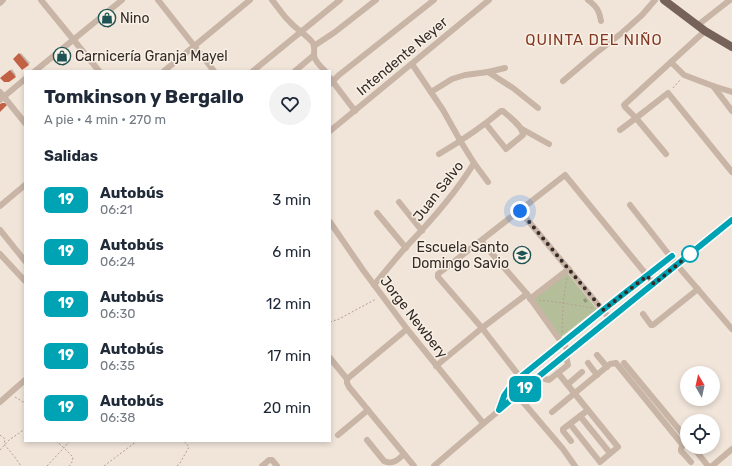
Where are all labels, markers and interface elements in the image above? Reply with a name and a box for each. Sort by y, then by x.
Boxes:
shop icon: Nino [97,8,117,28]
place label: Nino [120,10,150,27]
street label: Intendente Neyer [353,13,452,99]
district label: QUINTA DEL NIÑO [525,31,663,49]
shop icon: Carnicería Granja Mayel [52,46,72,66]
place label: Carnicería Granja Mayel [75,48,228,65]
button: heart [269,83,311,125]
text: Tomkinson y Bergallo [44,85,244,108]
text: A pie · 4 min · 270 m [44,112,166,127]
text: Salidas [44,147,98,165]
street label: Juan Salvo [409,158,467,225]
text: Autobús [100,184,164,202]
text: 19 [58,191,74,208]
text: 3 min [272,191,311,209]
your location [510,201,530,221]
text: 06:21 [100,202,133,217]
text: Autobús [100,236,164,254]
place label: Escuela Santo Domingo Savio [412,239,509,272]
text: 19 [58,243,74,260]
text: 6 min [272,243,311,261]
school or university icon: Escuela Santo Domingo Savio [512,245,532,265]
unlabelled marker [681,245,699,263]
text: 06:24 [100,254,135,269]
street label: Jorge Newbery [376,273,451,362]
text: Autobús [100,288,164,306]
text: 19 [58,295,74,312]
text: 12 min [266,295,311,313]
text: 06:30 [100,306,136,321]
text: Autobús [100,340,164,358]
text: 19 [58,347,74,364]
text: 17 min [267,347,311,365]
text: 06:35 [100,358,135,373]
north arrow [680,366,720,406]
map controls [680,366,720,454]
line badge: 19 [507,376,543,402]
text: 19 [517,380,533,397]
text: Autobús [100,392,164,410]
text: 19 [58,399,74,416]
text: 20 min [263,399,311,417]
text: 06:38 [100,410,136,425]
button: locate [680,414,720,454]

